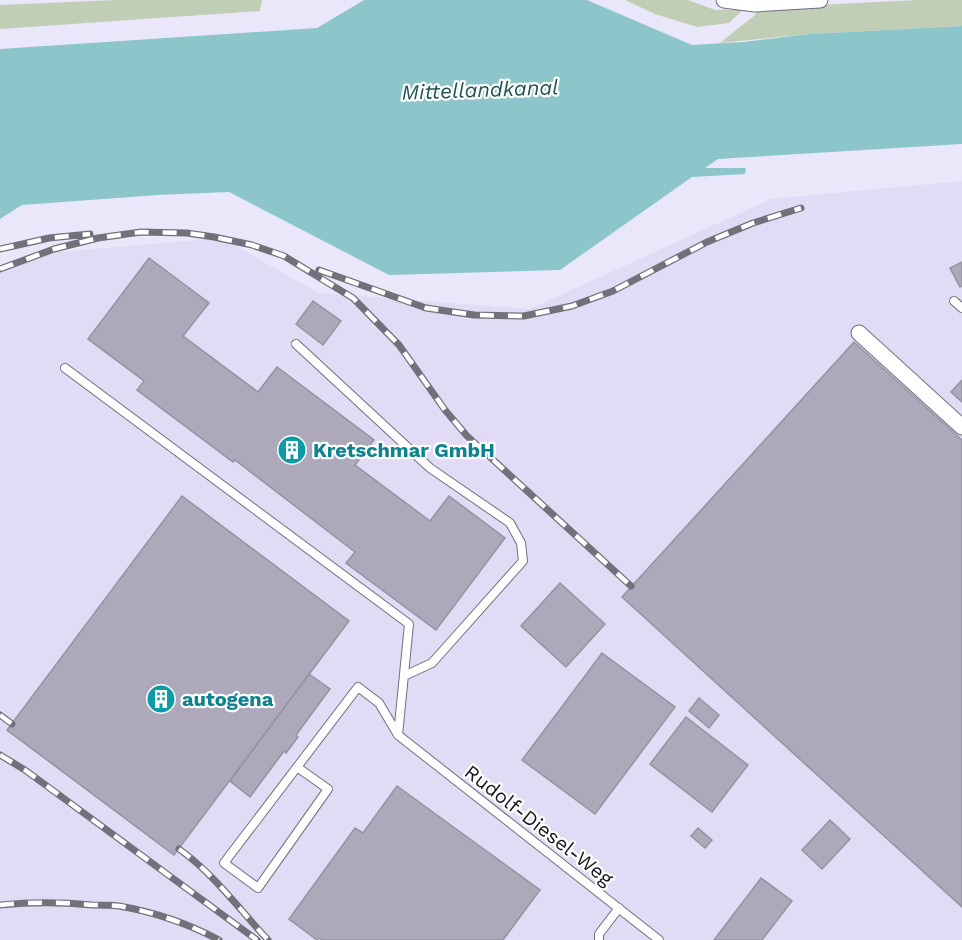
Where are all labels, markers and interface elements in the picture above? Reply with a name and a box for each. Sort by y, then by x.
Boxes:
water label: Mittellandkanal [401,74,559,105]
building icon: Kretschmar GmbH [276,434,308,466]
place label: Kretschmar GmbH [313,438,495,462]
building icon: autogena [145,683,177,715]
place label: autogena [182,687,274,711]
street label: Rudolf-Diesel-Weg [460,760,618,891]

